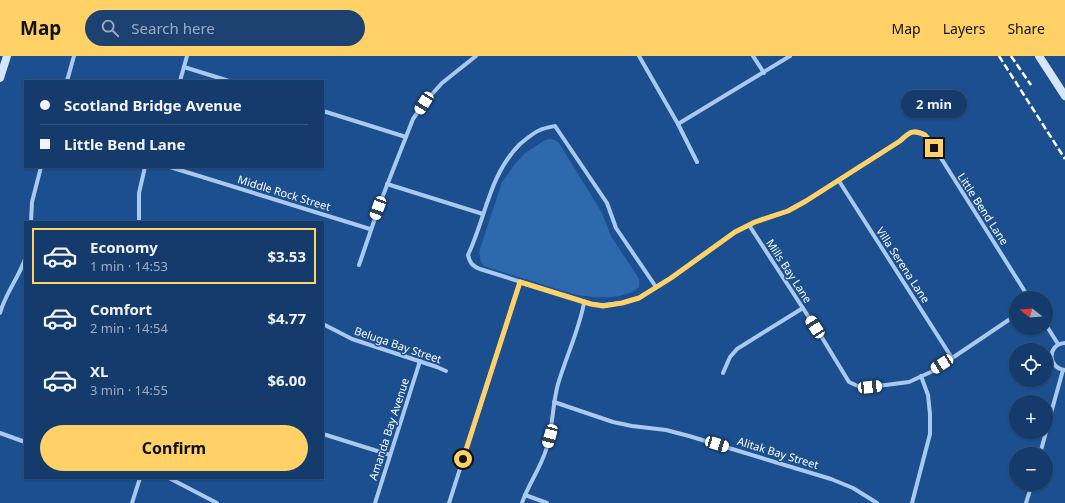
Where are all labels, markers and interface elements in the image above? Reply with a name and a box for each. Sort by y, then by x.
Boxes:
search box [85,10,365,46]
text: Map [20,15,61,41]
icon: search [99,17,121,39]
text: Search here [131,18,215,38]
text: Map [892,19,921,38]
text: Layers [943,19,985,38]
text: Share [1007,19,1045,38]
car [413,90,435,116]
callout: 2 min [901,90,967,118]
text: Scotland Bridge Avenue [64,95,242,115]
text: 2 min [916,95,952,113]
text: Little Bend Lane [64,134,185,154]
route end [925,139,943,157]
street label: Little Bend Lane [954,170,1012,248]
street label: Middle Rock Street [236,171,332,214]
car [368,195,388,221]
street label: Villa Serena Lane [873,224,934,306]
street label: Mills Bay Lane [763,236,816,306]
text: Economy [90,237,158,257]
icon: car [42,238,78,274]
text: $3.53 [267,246,306,266]
text: 1 min · 14:53 [90,257,168,275]
north arrow [1009,291,1053,335]
map controls [1009,291,1053,491]
text: Comfort [90,299,152,319]
icon: car [42,300,78,336]
text: $4.77 [267,308,306,328]
car [803,314,827,340]
text: 2 min · 14:54 [90,319,168,337]
street label: Beluga Bay Street [353,323,444,366]
button: locate [1009,343,1053,387]
car [929,352,955,376]
text: XL [90,361,108,381]
icon: car [42,362,78,398]
text: $6.00 [267,370,306,390]
street label: Amanda Bay Avenue [365,376,412,482]
car [857,380,883,394]
text: 3 min · 14:55 [90,381,168,399]
button: + [1009,395,1053,439]
car [541,423,559,449]
button: Confirm [40,425,308,471]
street label: Alitak Bay Street [736,433,821,472]
car [704,435,730,453]
button: − [1009,447,1053,491]
route start [454,450,472,468]

